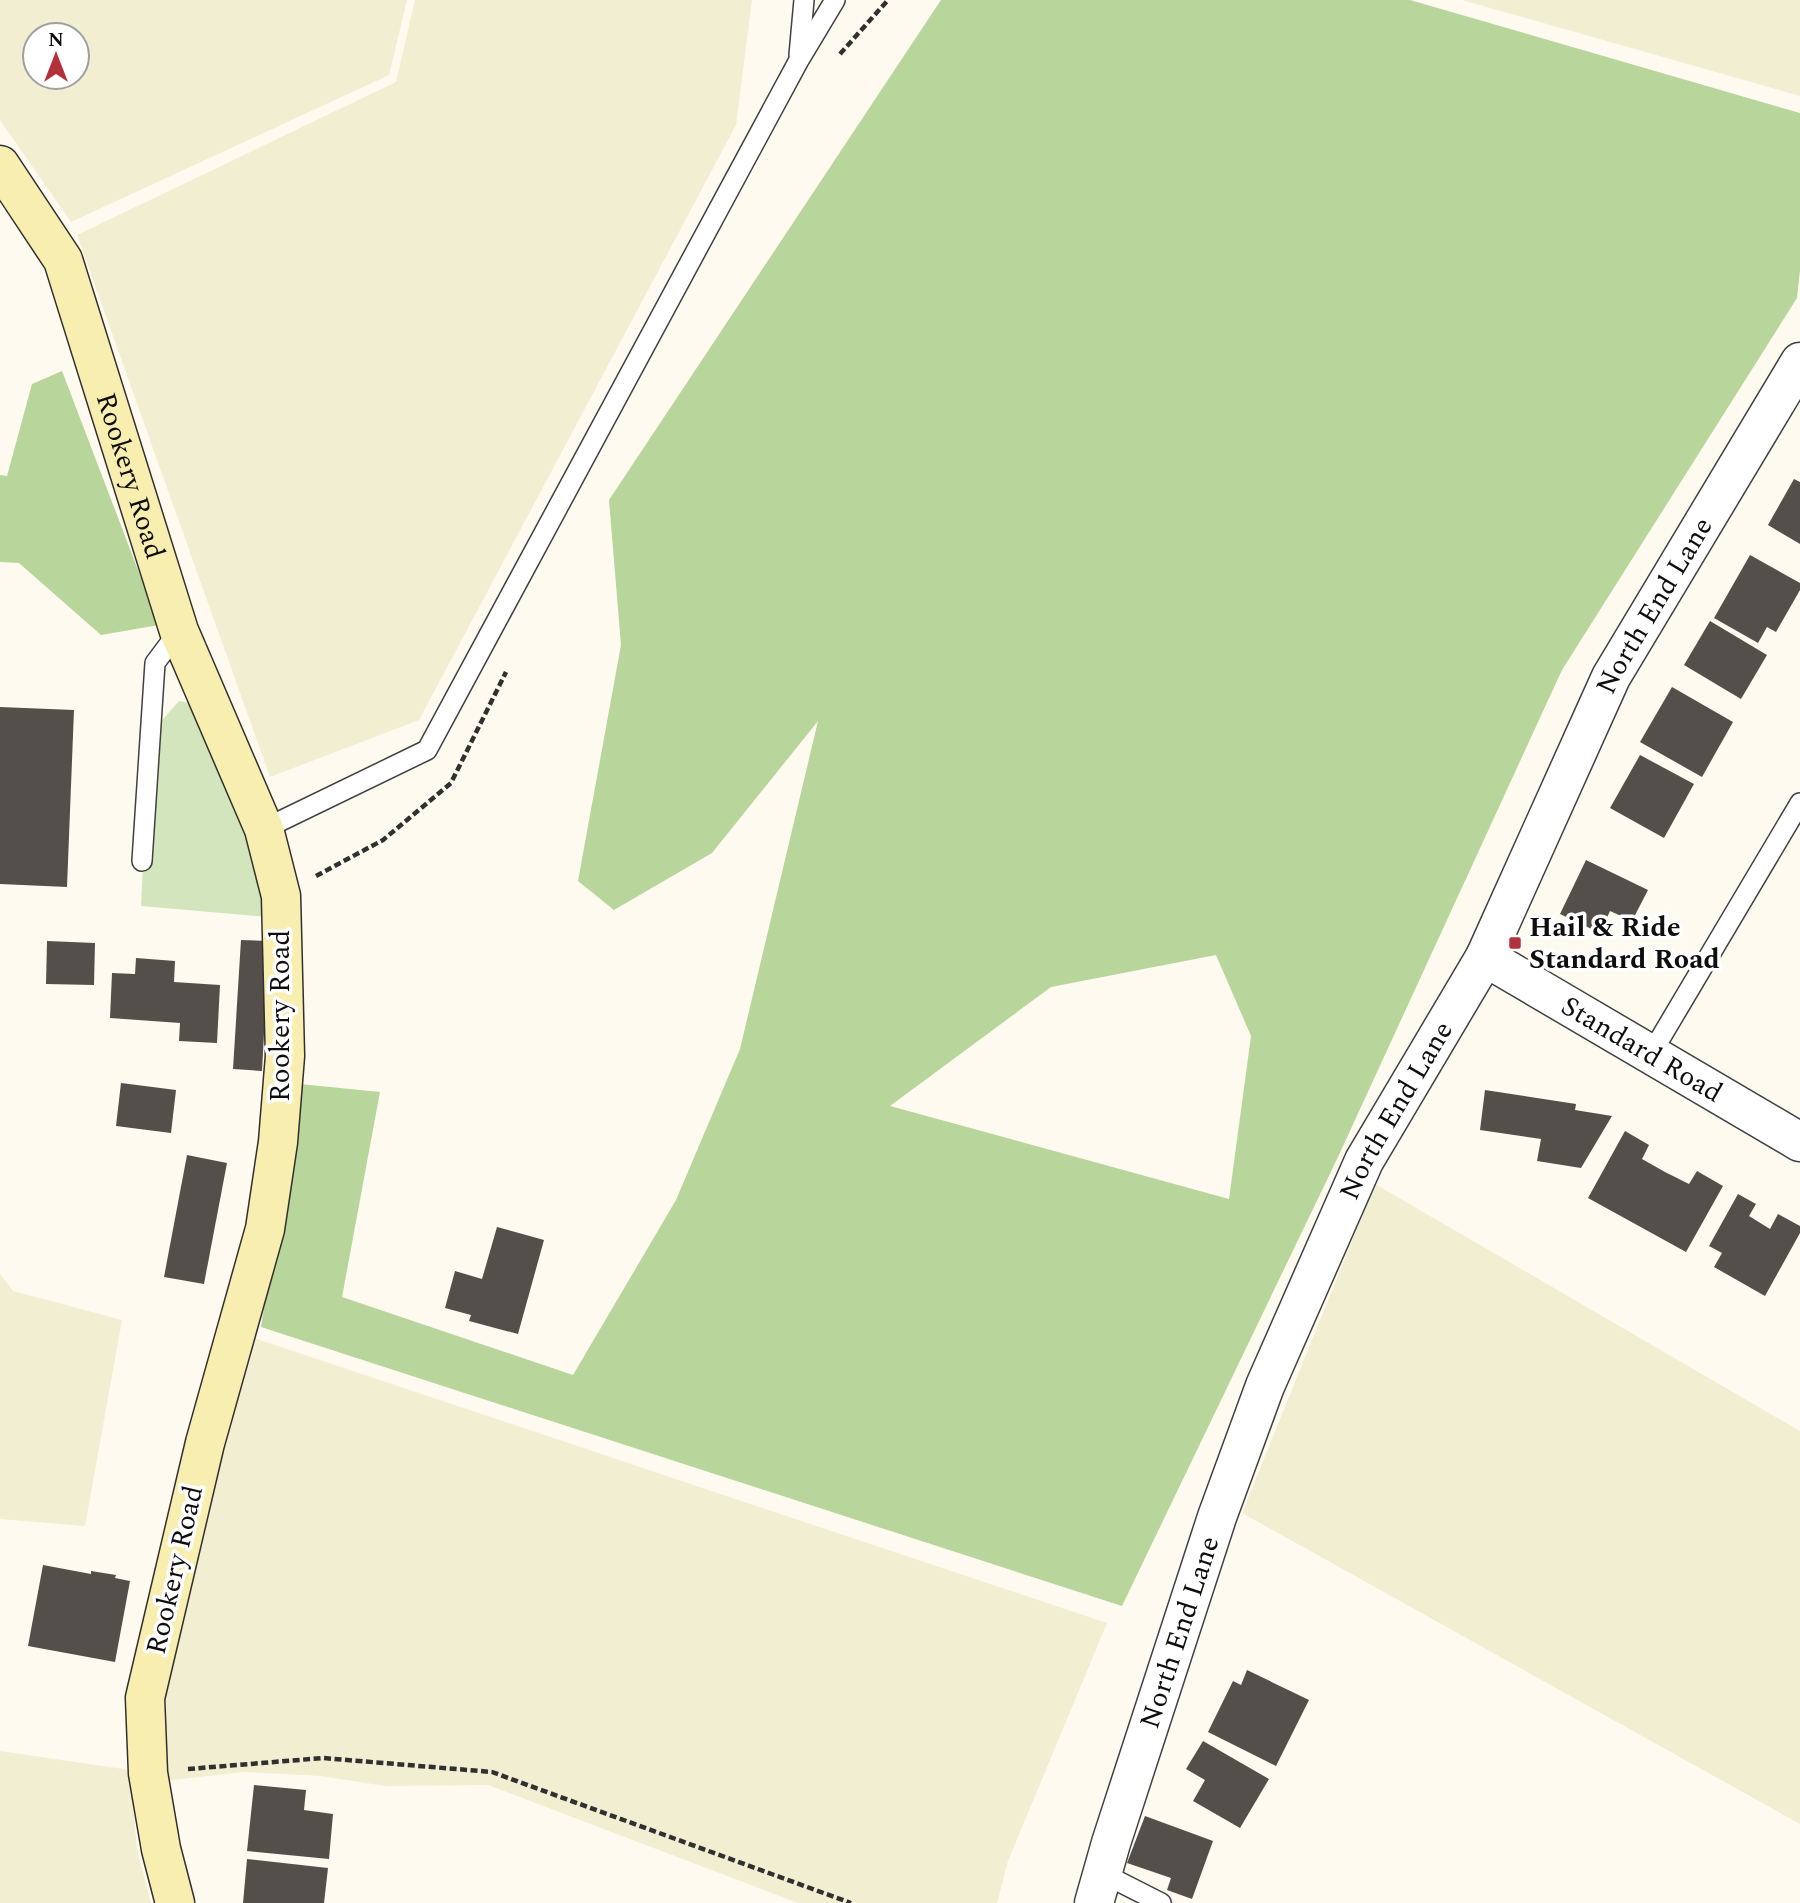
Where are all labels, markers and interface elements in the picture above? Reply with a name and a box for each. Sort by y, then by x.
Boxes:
north arrow [21,21,91,91]
text: N [48,26,64,55]
street label: Rookery Road [84,387,177,564]
street label: North End Lane [1584,509,1724,701]
place label: Hail & Ride Standard Road [1529,906,1720,981]
street label: Rookery Road [259,930,302,1102]
marker: Hail & Ride Standard Road [1507,935,1523,951]
street label: Standard Road [1553,985,1731,1114]
street label: North End Lane [1328,1013,1464,1207]
street label: Rookery Road [135,1481,215,1659]
street label: North End Lane [1128,1530,1231,1734]

